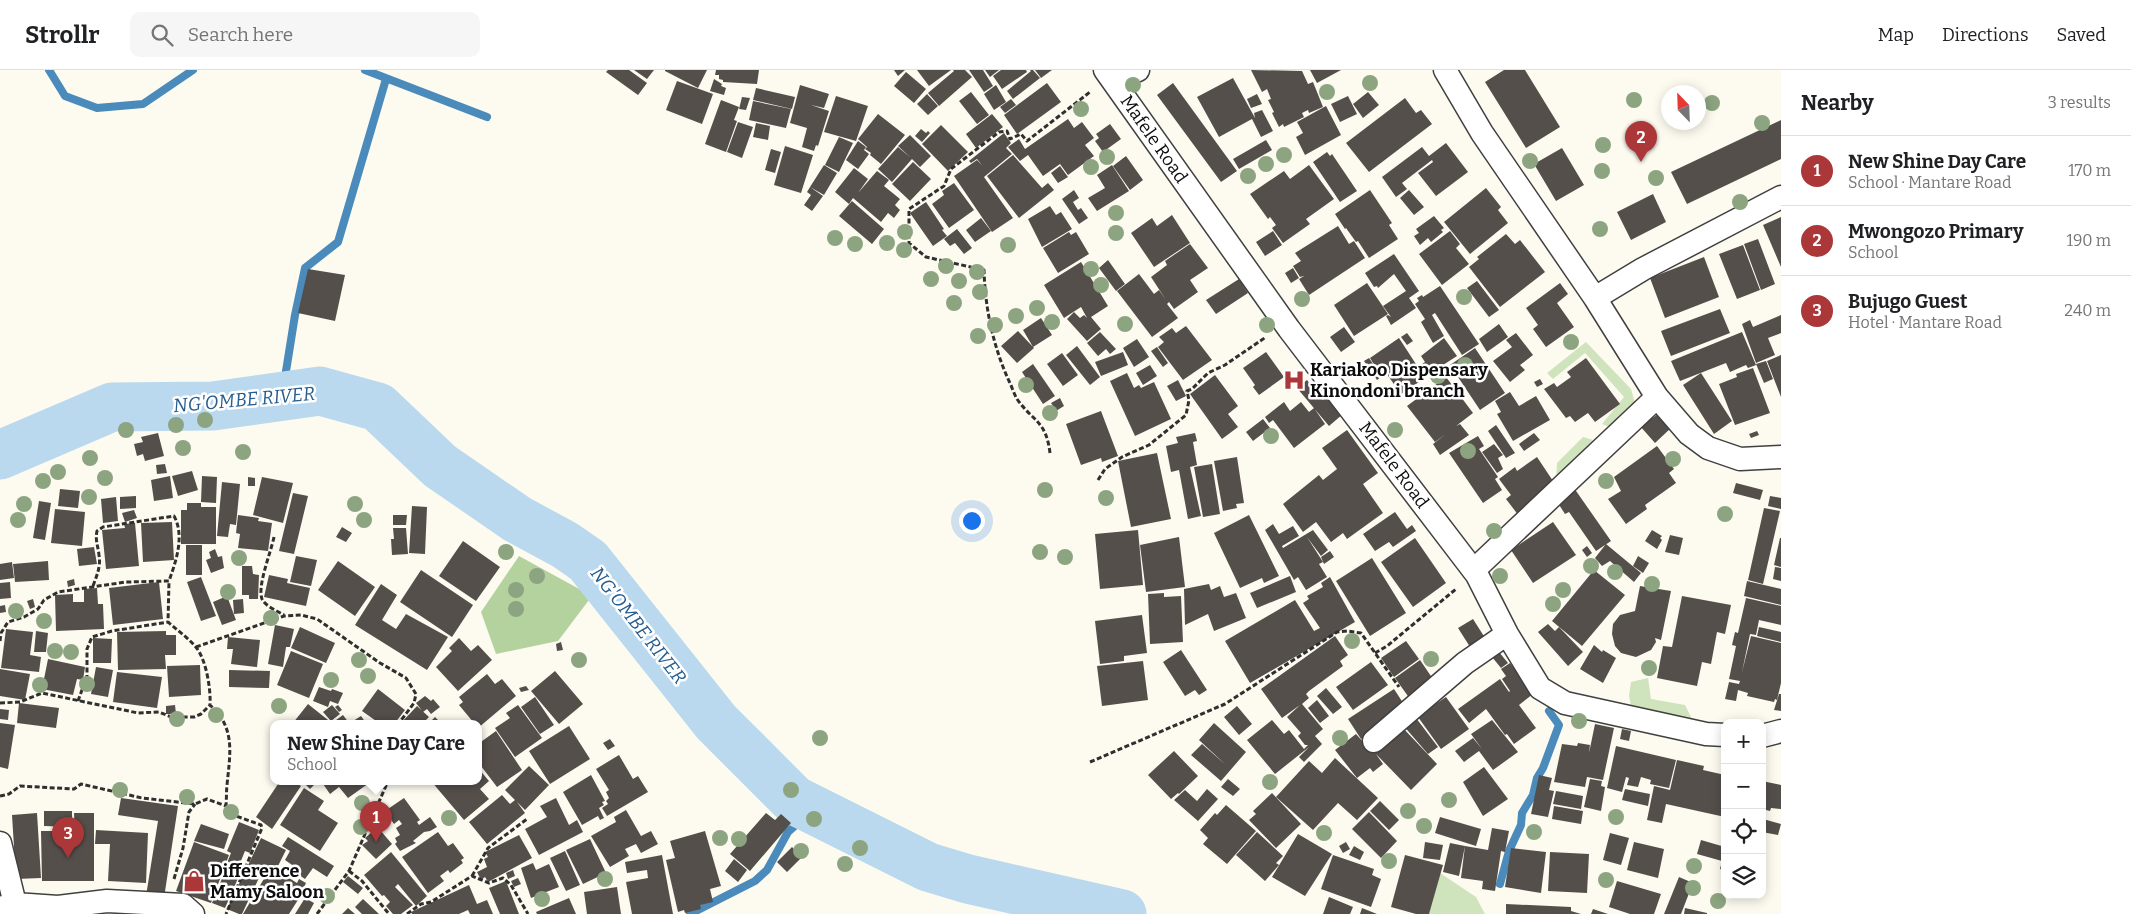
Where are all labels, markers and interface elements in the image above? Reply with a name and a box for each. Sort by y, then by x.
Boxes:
search box [130,12,480,57]
text: Strollr [25,21,100,49]
icon: search [148,21,176,49]
text: Search here [188,23,293,46]
text: Map [1878,24,1914,46]
text: Directions [1942,24,2029,46]
text: Saved [2057,24,2106,46]
north arrow [1661,85,1706,130]
text: Nearby [1801,90,1874,116]
street label: Mafele Road [1116,91,1193,188]
text: 3 results [2048,93,2111,112]
pin: 2 [1625,121,1657,162]
text: New Shine Day Care [1848,150,2026,173]
text: 1 [1814,161,1820,180]
text: 170 m [2068,161,2111,180]
text: School · Mantare Road [1848,173,2012,192]
text: Mwongozo Primary [1848,220,2023,243]
text: 2 [1812,231,1822,250]
text: 190 m [2066,231,2111,250]
text: School [1848,243,1898,262]
text: Bujugo Guest [1848,290,1967,313]
text: 3 [1812,301,1822,320]
text: 240 m [2064,301,2111,320]
text: Hotel · Mantare Road [1848,313,2002,332]
place label: Kariakoo Dispensary Kinondoni branch [1310,359,1489,402]
hospital icon: Kariakoo Dispensary Kinondoni branch [1281,367,1307,393]
water label: NG'OMBE RIVER [172,382,316,417]
street label: Mafele Road [1354,417,1434,513]
your location [959,508,985,534]
water label: NG'OMBE RIVER [586,562,692,688]
map controls [1721,719,1766,899]
button: + [1721,719,1766,764]
popup [270,720,482,785]
text: New Shine Day Care [287,732,465,755]
text: School [287,755,337,774]
button: − [1721,764,1766,809]
pin: 1 [360,801,392,842]
button: locate [1721,809,1766,854]
pin: 3 [52,817,84,858]
button: layers [1721,854,1766,899]
place label: Difference Mamy Saloon [210,860,324,903]
shop icon: Difference Mamy Saloon [181,868,207,894]

